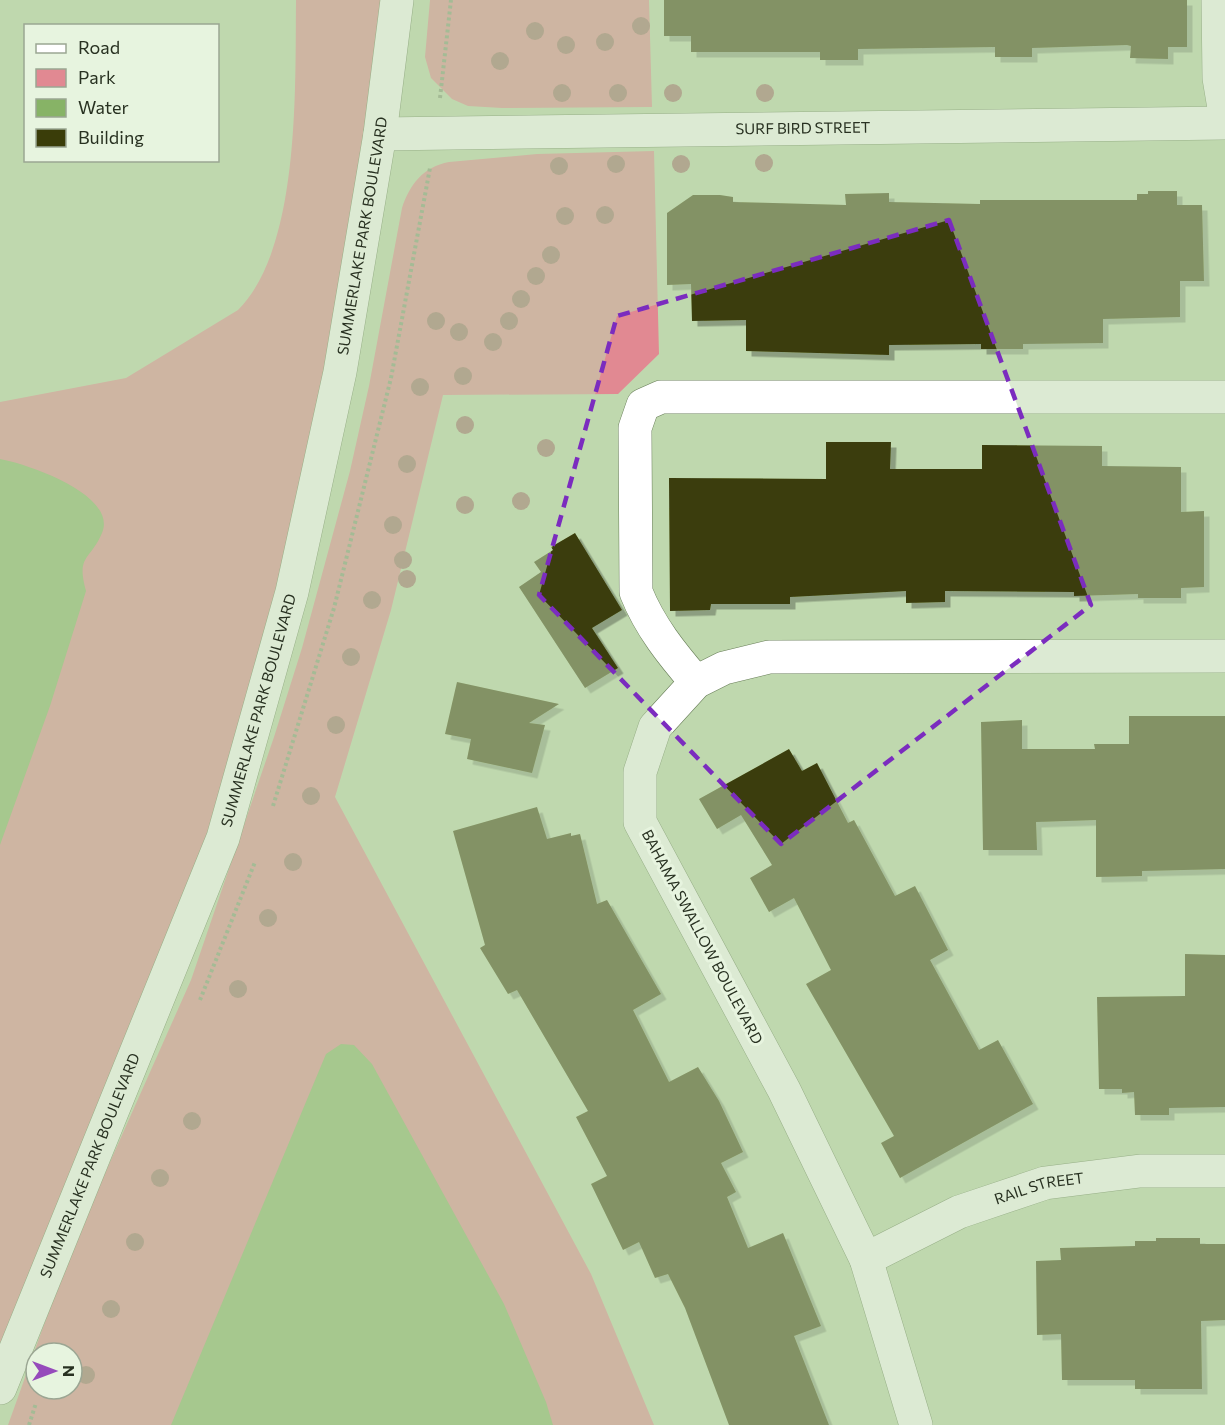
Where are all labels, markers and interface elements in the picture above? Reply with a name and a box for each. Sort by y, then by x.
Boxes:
legend [24,24,219,162]
text: Road [78,36,120,58]
text: Park [78,66,116,88]
text: Water [78,96,129,118]
street label: SUMMERLAKE PARK BOULEVARD [333,116,390,356]
street label: SURF BIRD STREET [735,118,871,137]
text: Building [78,126,144,148]
street label: SUMMERLAKE PARK BOULEVARD [217,592,299,829]
street label: BAHAMA SWALLOW BOULEVARD [639,826,767,1047]
street label: SUMMERLAKE PARK BOULEVARD [36,1050,143,1280]
street label: RAIL STREET [992,1168,1085,1207]
north arrow [24,1341,84,1401]
text: N [60,1365,79,1377]

